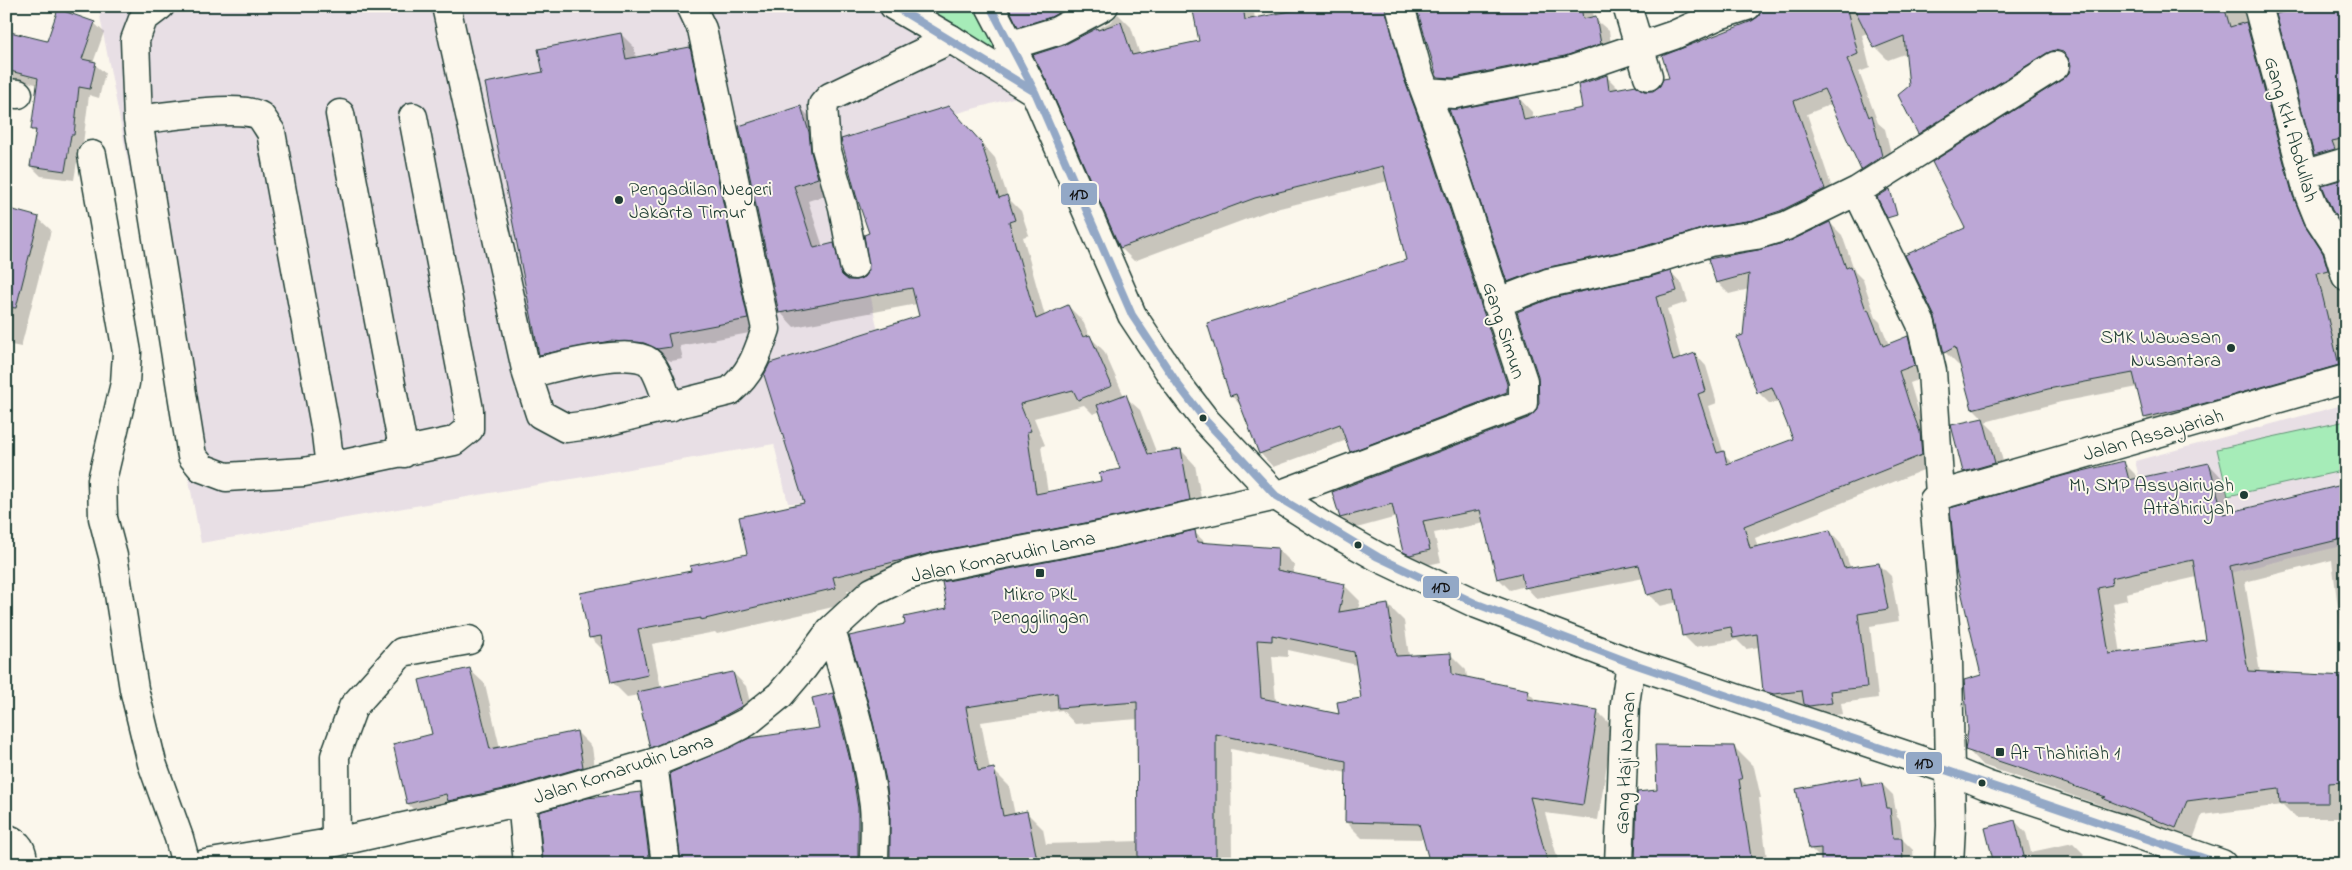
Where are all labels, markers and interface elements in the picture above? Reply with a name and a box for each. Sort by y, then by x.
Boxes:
street label: Gang KH. Abdullah [2254,54,2324,206]
place label: Pengadilan Negeri Jakarta Timur [629,176,772,228]
line badge: 11D [1060,182,1098,206]
text: 11D [1069,185,1089,206]
marker: Pengadilan Negeri Jakarta Timur [613,194,625,206]
street label: Gang Simun [1472,279,1532,383]
place label: SMK Wawasan Nusantara [2100,324,2221,376]
marker: SMK Wawasan Nusantara [2225,342,2237,354]
street label: Jalan Assayariah [2080,402,2227,470]
unlabelled marker [1198,413,1208,423]
place label: MI, SMP Assyairiyah Attahiriyah [2069,472,2234,524]
marker: MI, SMP Assyairiyah Attahiriyah [2238,489,2250,501]
street label: Jalan Komarudin Lama [909,525,1098,592]
unlabelled marker [1353,540,1363,550]
marker: Mikro PKL Penggilingan [1034,567,1046,579]
line badge: 11D [1422,575,1460,599]
text: 11D [1431,578,1451,599]
place label: Mikro PKL Penggilingan [991,581,1089,634]
street label: Gang Haji Naman [1608,691,1646,835]
street label: Jalan Komarudin Lama [530,728,718,813]
place label: At Thahiriah 1 [2010,740,2120,769]
marker: At Thahiriah 1 [1994,746,2006,758]
line badge: 11D [1905,751,1943,775]
text: 11D [1914,754,1934,775]
unlabelled marker [1977,778,1987,788]

